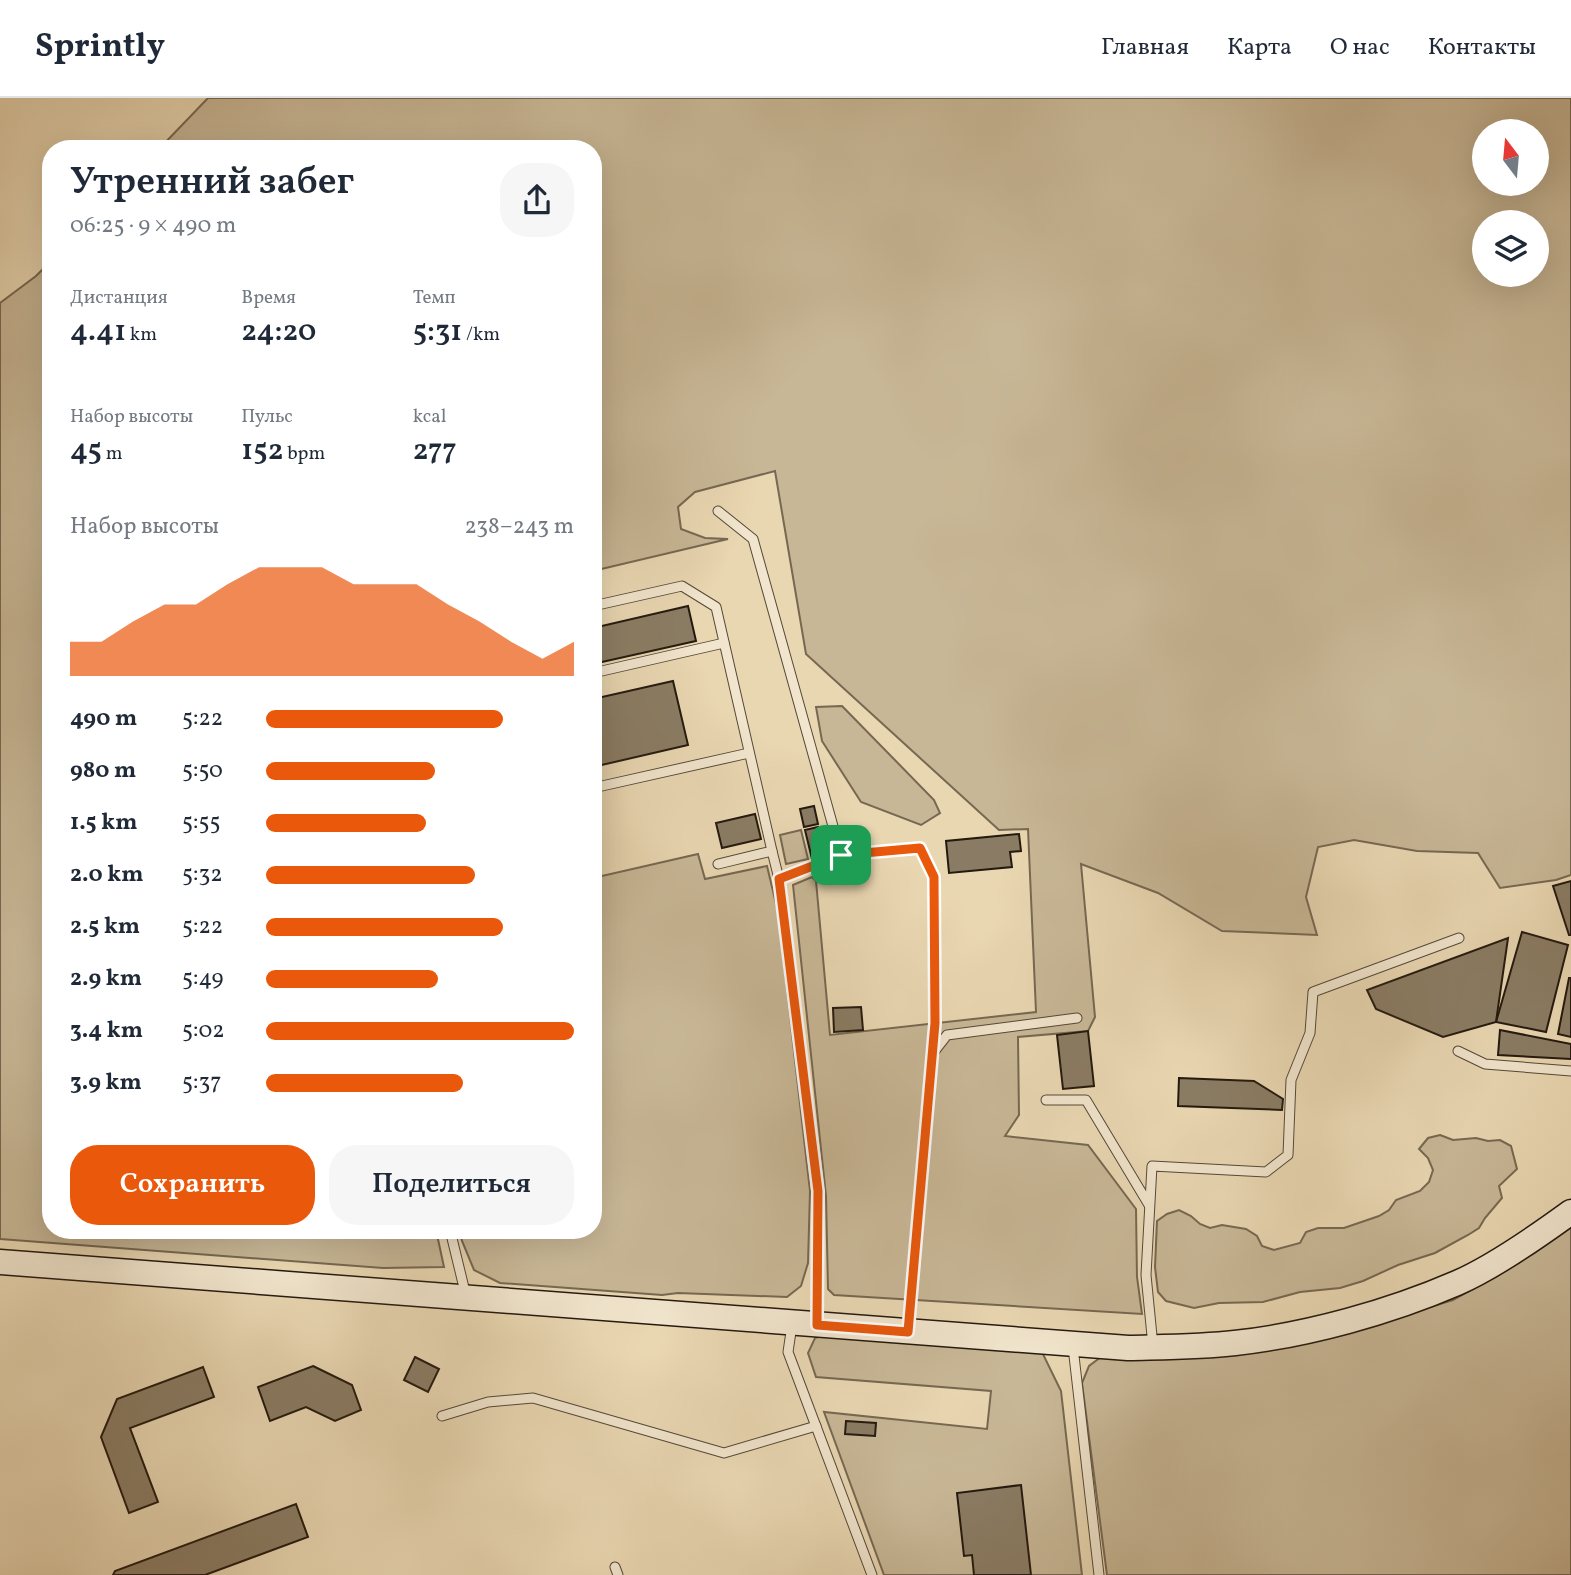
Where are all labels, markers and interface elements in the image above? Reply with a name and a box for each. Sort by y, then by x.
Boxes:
text: Sprintly [35,25,165,71]
text: Главная [1101,31,1189,65]
text: Карта [1227,31,1292,65]
text: О нас [1330,31,1390,65]
text: Контакты [1428,31,1536,65]
north arrow [1472,119,1549,196]
map controls [1472,119,1549,287]
text: Утренний забег [70,157,354,210]
button: share [500,163,574,237]
text: 06:25 · 9 × 490 m [70,210,236,242]
button: layers [1472,210,1549,287]
text: Дистанция [70,285,168,311]
text: Время [241,285,296,311]
text: Темп [413,285,456,311]
text: 4.41 [70,311,126,353]
text: 24:20 [241,311,316,353]
text: 5:31 [413,311,462,353]
text: km [126,322,157,348]
text: /km [462,322,500,348]
text: Набор высоты [70,404,193,430]
text: Пульс [241,404,293,430]
text: kcal [413,404,446,430]
text: 45 [70,430,102,472]
text: 152 [241,430,283,472]
text: 277 [413,430,457,472]
text: m [102,441,123,467]
text: bpm [283,441,325,467]
text: Набор высоты [70,511,219,543]
text: 238–243 m [465,511,574,543]
text: 490 m [70,703,137,735]
text: 5:22 [182,703,223,735]
text: 980 m [70,755,136,787]
text: 5:50 [182,755,223,787]
text: 1.5 km [70,807,137,839]
text: 5:55 [182,807,221,839]
pin [811,825,871,885]
icon: arrive [822,836,860,874]
text: 2.0 km [70,859,143,891]
text: 5:32 [182,859,223,891]
text: 2.5 km [70,911,140,943]
text: 5:22 [182,911,223,943]
text: 2.9 km [70,963,142,995]
text: 5:49 [182,963,223,995]
text: 3.4 km [70,1015,143,1047]
text: 5:02 [182,1015,225,1047]
text: 3.9 km [70,1067,142,1099]
text: 5:37 [182,1067,221,1099]
button: Сохранить [70,1145,315,1225]
button: Поделиться [329,1145,574,1225]

